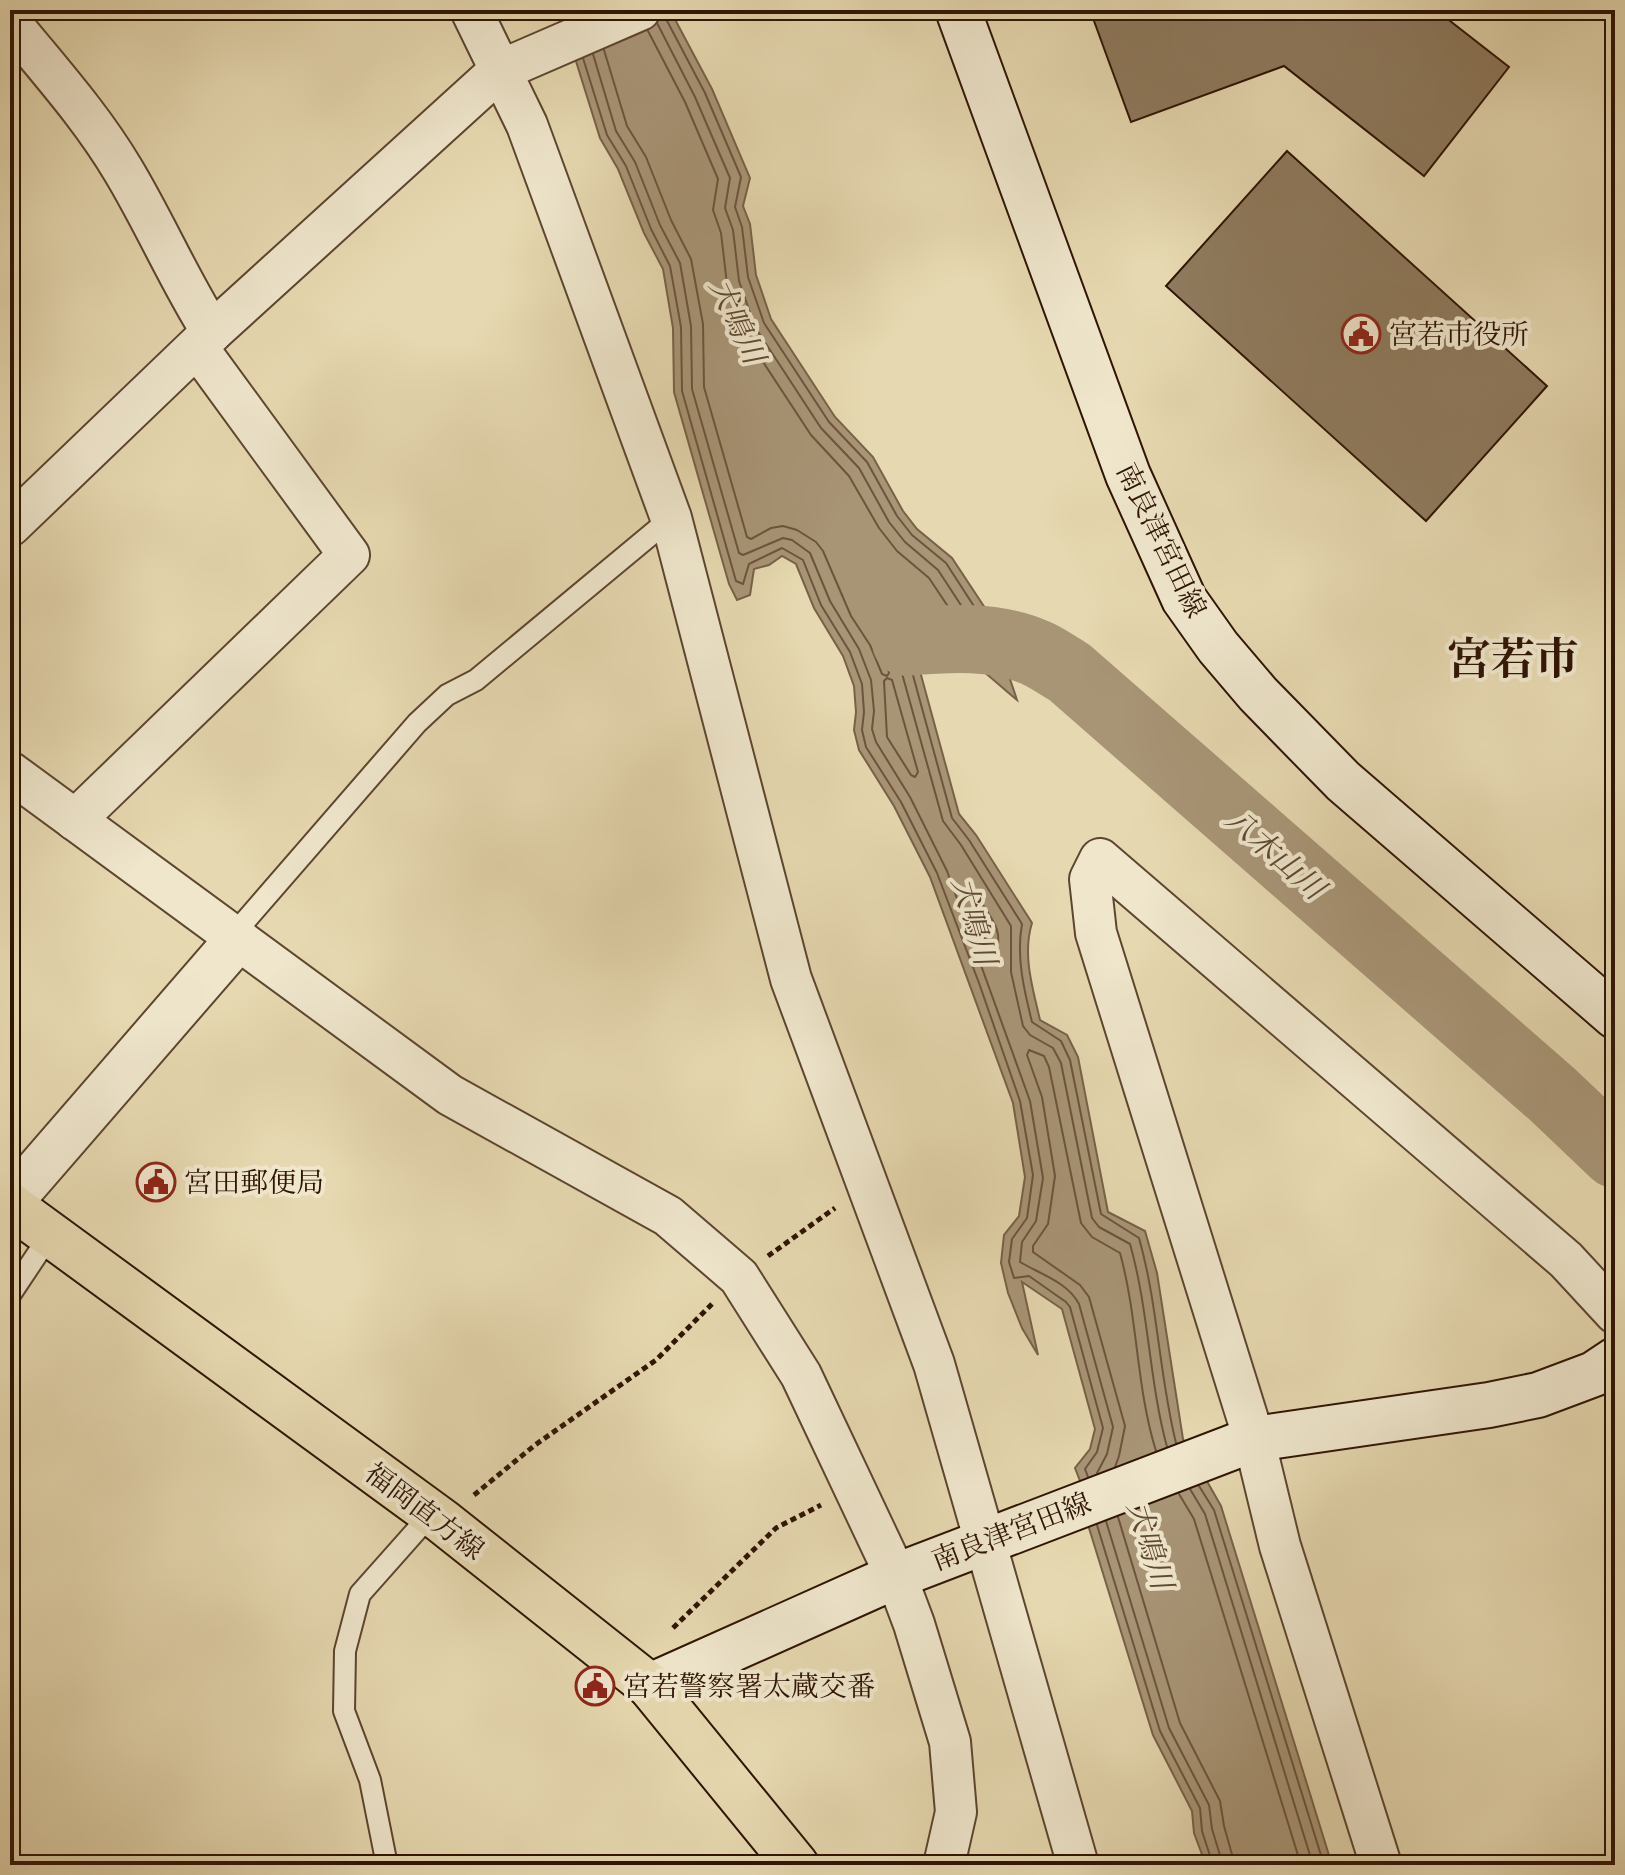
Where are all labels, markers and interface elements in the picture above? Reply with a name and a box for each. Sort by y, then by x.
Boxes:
water label: 犬鳴川 [699,273,773,373]
public building icon: 宮若市役所 [1340,313,1382,355]
place label: 宮若市役所 [1389,319,1529,354]
street label: 南良津宮田線 [1107,458,1212,624]
district label: 宮若市 [1447,634,1579,690]
water label: 八木山川 [1216,802,1334,911]
water label: 犬鳴川 [941,873,1004,973]
public building icon: 宮田郵便局 [135,1161,177,1203]
place label: 宮田郵便局 [184,1167,324,1202]
street label: 福岡直方線 [357,1457,490,1569]
street label: 南良津宮田線 [927,1487,1097,1580]
water label: 犬鳴川 [1117,1497,1180,1597]
public building icon: 宮若警察署太蔵交番 [574,1665,616,1707]
place label: 宮若警察署太蔵交番 [623,1671,875,1706]

